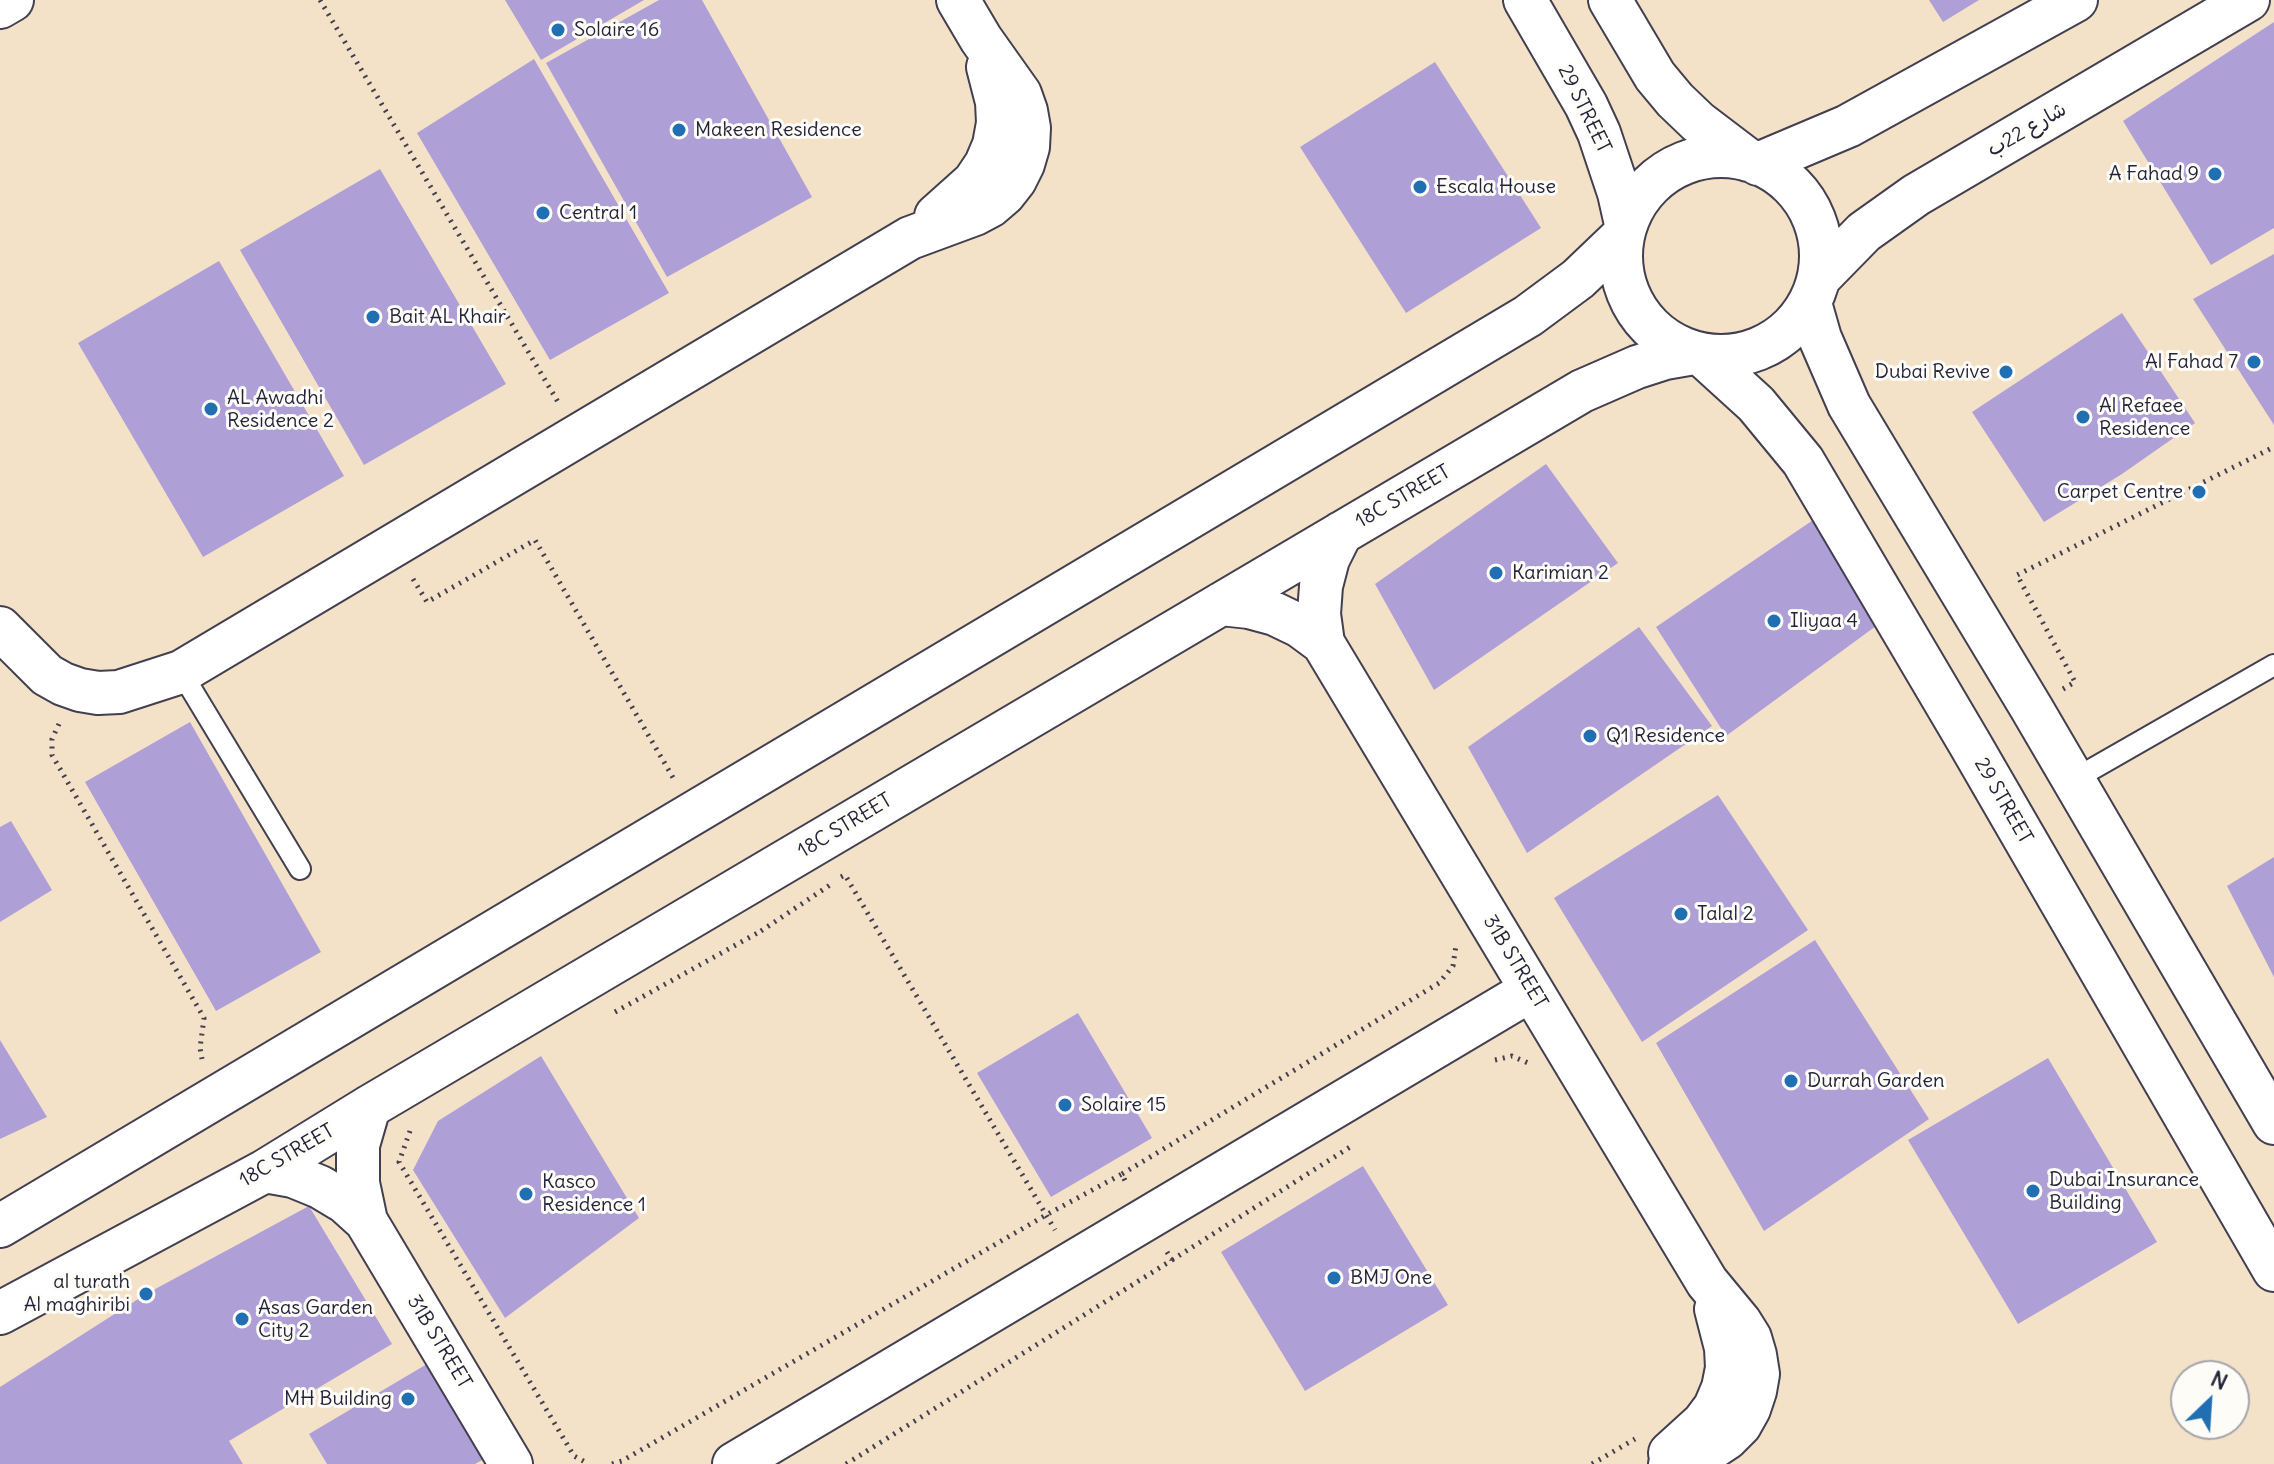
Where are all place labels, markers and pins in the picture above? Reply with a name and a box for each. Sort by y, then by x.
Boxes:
place label: Solaire 16 [574,18,659,42]
marker: Solaire 16 [549,21,567,39]
place label: Makeen Residence [695,118,862,142]
marker: Makeen Residence [670,121,688,139]
place label: A Fahad 9 [2109,162,2199,186]
marker: A Fahad 9 [2206,165,2224,183]
place label: Escala House [1436,175,1556,199]
marker: Escala House [1411,178,1429,196]
place label: Central 1 [559,201,637,225]
marker: Central 1 [534,204,552,222]
place label: Bait AL Khair [389,305,506,329]
marker: Bait AL Khair [364,308,382,326]
place label: Al Fahad 7 [2145,350,2238,374]
marker: Al Fahad 7 [2245,353,2263,371]
place label: Dubai Revive [1875,360,1990,384]
marker: Dubai Revive [1997,363,2015,381]
place label: AL Awadhi Residence 2 [227,386,334,433]
place label: Al Refaee Residence [2099,394,2190,441]
marker: AL Awadhi Residence 2 [202,400,220,418]
marker: Al Refaee Residence [2074,408,2092,426]
place label: Carpet Centre [2057,480,2183,504]
marker: Carpet Centre [2190,483,2208,501]
place label: Karimian 2 [1512,561,1609,585]
marker: Karimian 2 [1487,564,1505,582]
place label: Iliyaa 4 [1790,609,1858,633]
marker: Iliyaa 4 [1765,612,1783,630]
place label: Q1 Residence [1606,724,1725,748]
marker: Q1 Residence [1581,727,1599,745]
place label: Talal 2 [1697,902,1754,926]
marker: Talal 2 [1672,905,1690,923]
place label: Durrah Garden [1807,1069,1944,1093]
marker: Durrah Garden [1782,1072,1800,1090]
place label: Solaire 15 [1081,1093,1166,1117]
marker: Solaire 15 [1056,1096,1074,1114]
place label: Dubai Insurance Building [2049,1168,2199,1215]
place label: Kasco Residence 1 [542,1170,646,1217]
marker: Dubai Insurance Building [2024,1182,2042,1200]
marker: Kasco Residence 1 [517,1185,535,1203]
place label: BMJ One [1350,1266,1432,1290]
marker: BMJ One [1325,1269,1343,1287]
place label: al turath Al maghiribi [24,1270,130,1317]
marker: al turath Al maghiribi [137,1285,155,1303]
place label: Asas Garden City 2 [258,1296,373,1343]
marker: Asas Garden City 2 [233,1310,251,1328]
place label: MH Building [284,1387,392,1411]
marker: MH Building [399,1390,417,1408]

